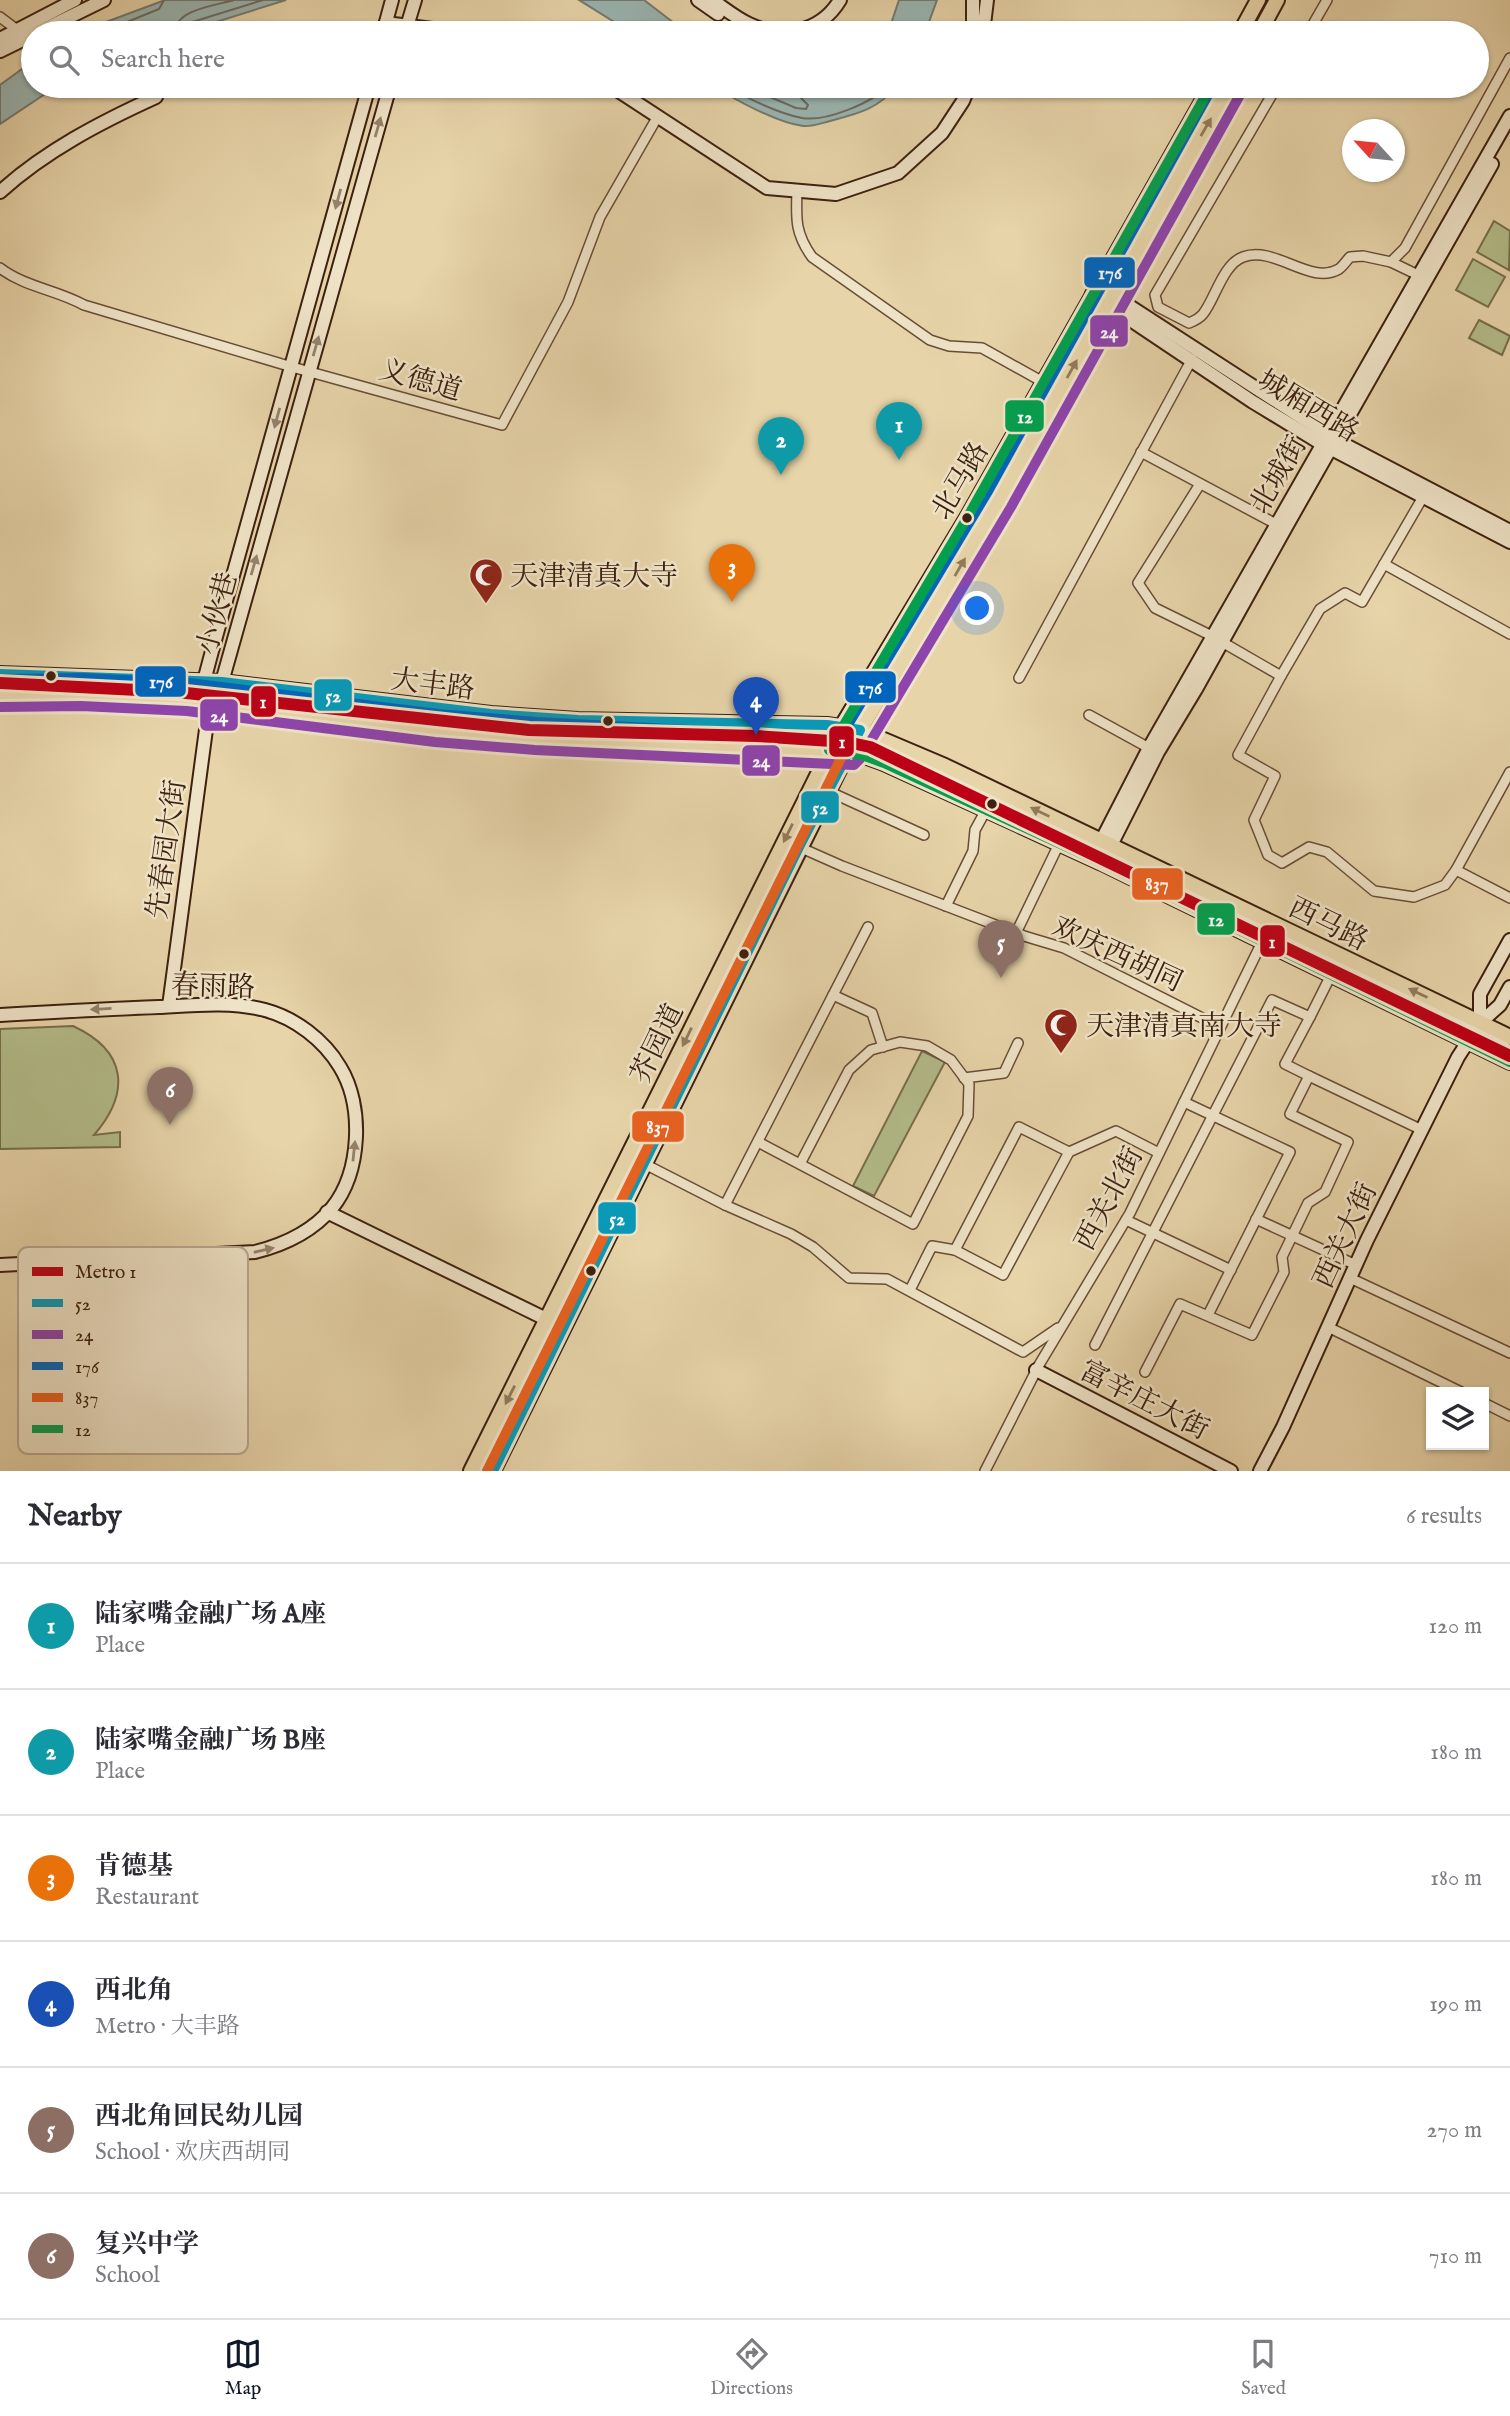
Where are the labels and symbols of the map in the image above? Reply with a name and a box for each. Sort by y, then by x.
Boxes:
one-way arrow [374,116,384,137]
one-way arrow [1199,117,1211,137]
north arrow [1342,119,1405,182]
one-way arrow [332,189,342,210]
line badge: 176 [1083,256,1136,289]
text: 176 [1098,262,1123,286]
line badge: 24 [1089,314,1129,348]
text: 24 [1100,321,1119,345]
one-way arrow [312,335,322,356]
street label: 义德道 [375,353,466,410]
one-way arrow [1066,359,1078,379]
street label: 城厢西路 [1251,363,1365,451]
line badge: 12 [1004,399,1045,433]
pin: 1 [876,402,922,460]
text: 12 [1017,406,1033,430]
one-way arrow [271,408,281,429]
pin: 2 [758,417,804,475]
street label: 北城街 [1243,430,1315,520]
street label: 北马路 [925,436,997,526]
unlabelled marker [960,511,974,525]
pin: 3 [709,544,755,602]
one-way arrow [249,554,260,576]
mosque icon: 天津清真大寺 [467,556,505,605]
one-way arrow [953,557,966,576]
place label: 天津清真大寺 [510,560,678,595]
street label: 小伙巷 [191,569,246,659]
your location [960,591,994,625]
street label: 大丰路 [389,663,477,708]
line badge: 176 [134,665,187,698]
unlabelled marker [44,669,58,683]
line badge: 176 [844,670,897,704]
text: 176 [149,671,174,695]
pin: 4 [733,677,779,735]
text: 176 [858,677,883,701]
line badge: 52 [313,678,353,712]
line badge: 1 [250,685,277,718]
text: 52 [325,685,341,709]
text: 1 [259,691,267,715]
line badge: 24 [199,698,239,732]
text: 24 [210,705,229,729]
unlabelled marker [601,714,615,728]
line badge: 1 [828,725,855,758]
text: 1 [838,731,846,755]
line badge: 24 [741,744,781,777]
text: 24 [752,750,771,774]
street label: 先春园大街 [140,778,195,921]
line badge: 52 [800,790,840,824]
text: 52 [812,797,828,821]
unlabelled marker [985,797,999,811]
one-way arrow [1030,806,1050,817]
one-way arrow [782,823,793,843]
line badge: 837 [1131,867,1184,901]
text: 837 [1145,873,1169,897]
street label: 西马路 [1282,891,1373,959]
line badge: 12 [1196,902,1236,936]
text: 12 [1208,909,1224,933]
street label: 欢庆西胡同 [1046,910,1188,1001]
pin: 5 [978,920,1024,978]
line badge: 1 [1259,924,1286,958]
text: 1 [1268,931,1276,955]
unlabelled marker [737,947,751,961]
street label: 春雨路 [170,969,256,1006]
one-way arrow [1408,987,1428,999]
street label: 芥园道 [624,999,692,1090]
one-way arrow [90,1004,112,1015]
mosque icon: 天津清真南大寺 [1042,1006,1080,1055]
place label: 天津清真南大寺 [1086,1010,1282,1045]
one-way arrow [681,1027,692,1047]
pin: 6 [147,1067,193,1125]
line badge: 837 [631,1110,685,1143]
text: 837 [646,1116,670,1140]
one-way arrow [348,1140,359,1162]
street label: 西关北街 [1068,1142,1152,1257]
street label: 西关大街 [1307,1178,1386,1294]
line badge: 52 [597,1201,637,1235]
text: 52 [609,1208,625,1232]
one-way arrow [253,1244,275,1255]
legend [18,1247,248,1454]
text: Metro 1 [75,1261,136,1285]
unlabelled marker [584,1264,598,1278]
text: 52 [75,1293,91,1317]
text: 24 [75,1324,94,1348]
street label: 富辛庄大街 [1074,1354,1214,1449]
text: 176 [75,1356,100,1380]
one-way arrow [504,1385,515,1405]
text: 837 [75,1387,98,1411]
text: 12 [75,1419,91,1443]

